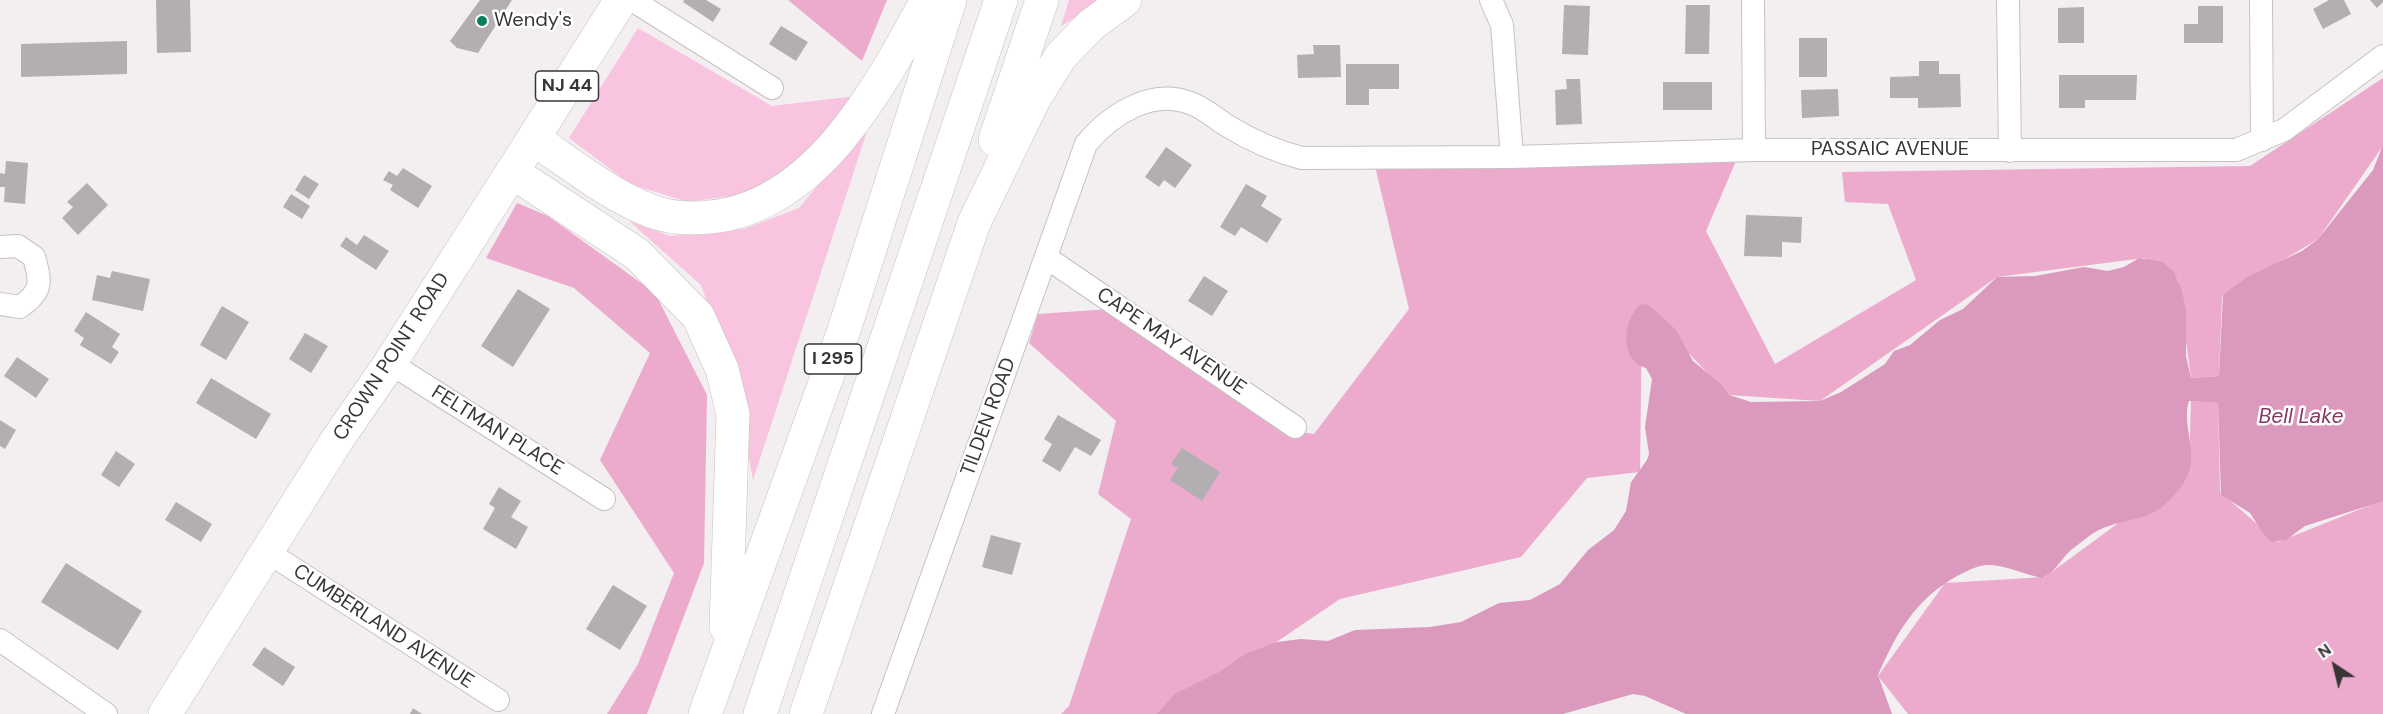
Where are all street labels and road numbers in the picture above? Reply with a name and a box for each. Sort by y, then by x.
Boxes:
road number: NJ 44 [536,71,598,101]
street label: PASSAIC AVENUE [1811,138,1969,162]
street label: CROWN POINT ROAD [329,269,455,445]
street label: CAPE MAY AVENUE [1092,283,1250,401]
road number: I 295 [804,344,862,374]
street label: TILDEN ROAD [957,355,1021,479]
street label: FELTMAN PLACE [427,381,567,481]
street label: CUMBERLAND AVENUE [288,560,478,694]

